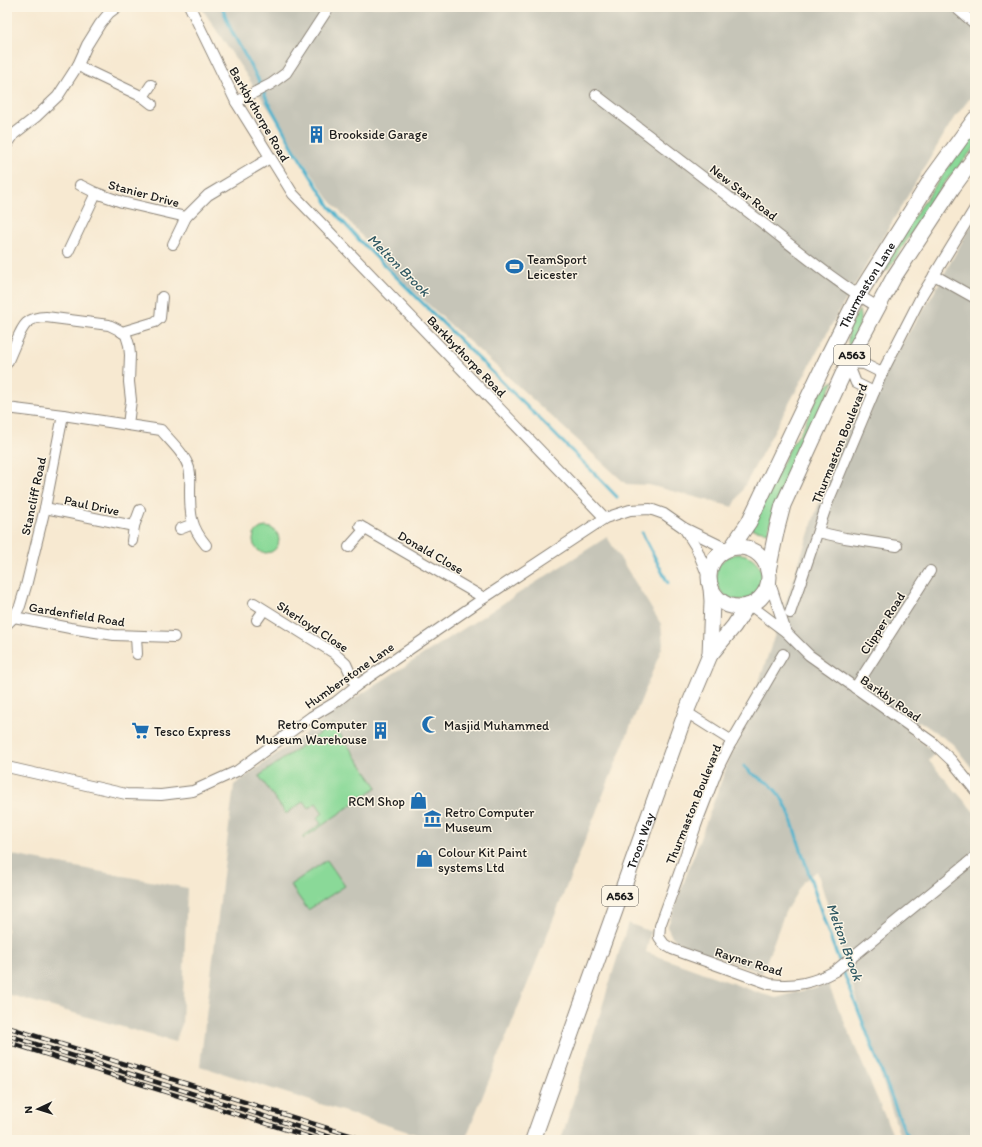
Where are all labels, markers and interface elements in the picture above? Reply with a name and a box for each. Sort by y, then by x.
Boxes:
street label: Barkbythorpe Road [226,64,293,164]
building icon: Brookside Garage [306,124,326,144]
place label: Brookside Garage [329,127,428,142]
street label: New Star Road [707,161,781,224]
street label: Stanier Drive [107,177,181,210]
water label: Melton Brook [364,231,434,301]
street label: Thurmaston Lane [836,239,898,331]
place label: TeamSport Leicester [527,252,587,282]
sports icon: TeamSport Leicester [504,256,524,276]
street label: Barkbythorpe Road [424,313,509,400]
road number: A563 [834,345,870,365]
street label: Thurmaston Boulevard [808,381,870,506]
street label: Stancliff Road [18,456,49,537]
street label: Paul Drive [63,492,121,519]
street label: Donald Close [395,528,466,577]
street label: Clipper Road [857,589,908,657]
street label: Sherloyd Close [274,598,351,655]
street label: Gardenfield Road [28,599,126,630]
street label: Humberstone Lane [302,639,397,712]
street label: Barkby Road [858,672,924,725]
mosque icon: Masjid Muhammed [421,715,441,735]
place label: Retro Computer Museum Warehouse [256,717,368,747]
place label: Masjid Muhammed [444,718,549,733]
supermarket icon: Tesco Express [131,721,151,741]
building icon: Retro Computer Museum Warehouse [370,721,390,741]
place label: Tesco Express [154,724,231,739]
street label: Thurmaston Boulevard [662,742,724,867]
shop icon: RCM Shop [408,791,428,811]
place label: RCM Shop [348,794,405,809]
place label: Retro Computer Museum [445,805,535,835]
museum icon: Retro Computer Museum [422,809,442,829]
street label: Troon Way [624,811,657,871]
place label: Colour Kit Paint systems Ltd [438,845,527,875]
shop icon: Colour Kit Paint systems Ltd [415,849,435,869]
road number: A563 [602,886,638,906]
water label: Melton Brook [823,901,867,984]
street label: Rayner Road [713,944,785,979]
north arrow [18,1089,58,1129]
text: N [22,1105,35,1114]

